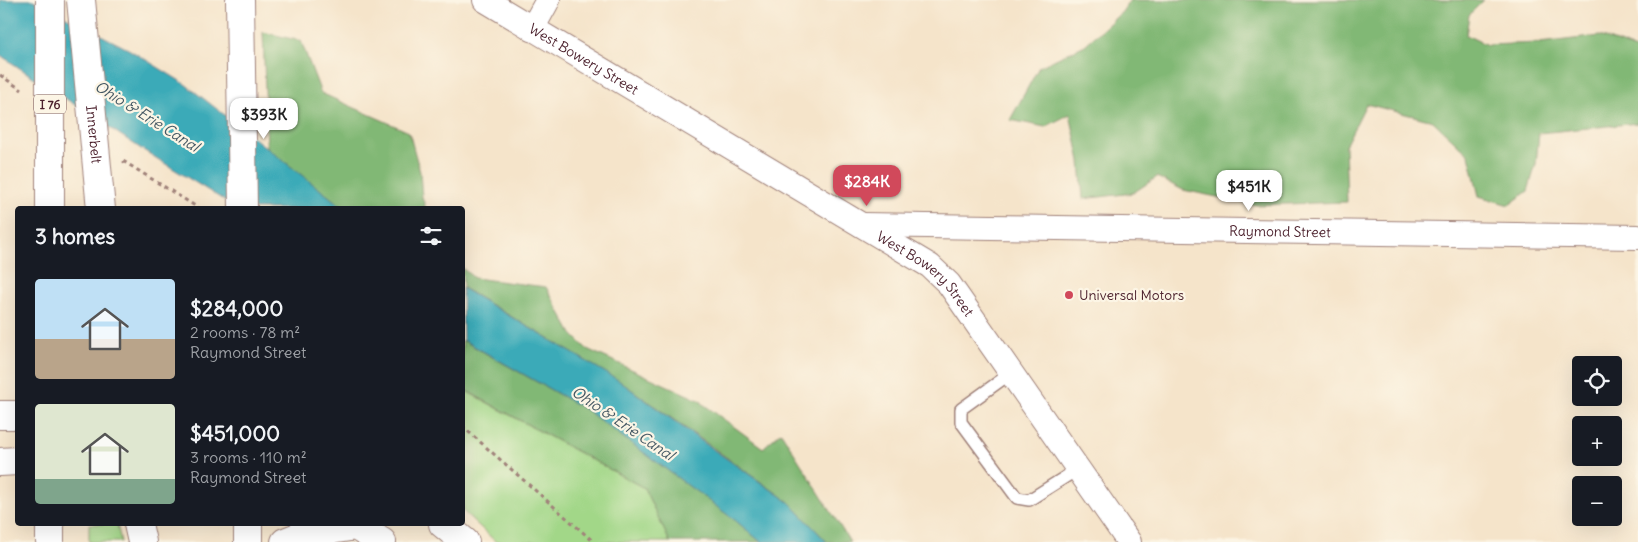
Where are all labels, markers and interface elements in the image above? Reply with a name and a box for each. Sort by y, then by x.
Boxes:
street label: West Bowery Street [526,19,642,99]
water label: Ohio & Erie Canal [91,76,205,157]
road number: I 76 [34,95,66,114]
pin: $393K [229,98,299,140]
street label: Innerbelt [82,104,106,165]
text: $393K [241,104,287,124]
pin: $284K [832,164,902,207]
pin: $451K [1214,170,1284,212]
text: $284K [844,171,890,191]
text: $451K [1227,176,1271,196]
icon: filters [417,222,445,250]
street label: Raymond Street [1229,222,1331,241]
text: 3 homes [35,223,115,250]
street label: West Bowery Street [873,227,978,320]
place label: Universal Motors [1079,286,1184,304]
marker: Universal Motors [1063,289,1075,301]
text: $284,000 [190,295,283,322]
icon: home [75,299,135,359]
text: 2 rooms · 78 m² [190,322,300,342]
text: Raymond Street [190,342,306,362]
map controls [1572,356,1622,526]
button: locate [1572,356,1622,406]
water label: Ohio & Erie Canal [568,382,680,466]
button: + [1572,416,1622,466]
text: $451,000 [190,420,280,447]
icon: home [75,424,135,484]
text: 3 rooms · 110 m² [190,447,307,467]
text: Raymond Street [190,467,306,487]
button: − [1572,476,1622,526]

